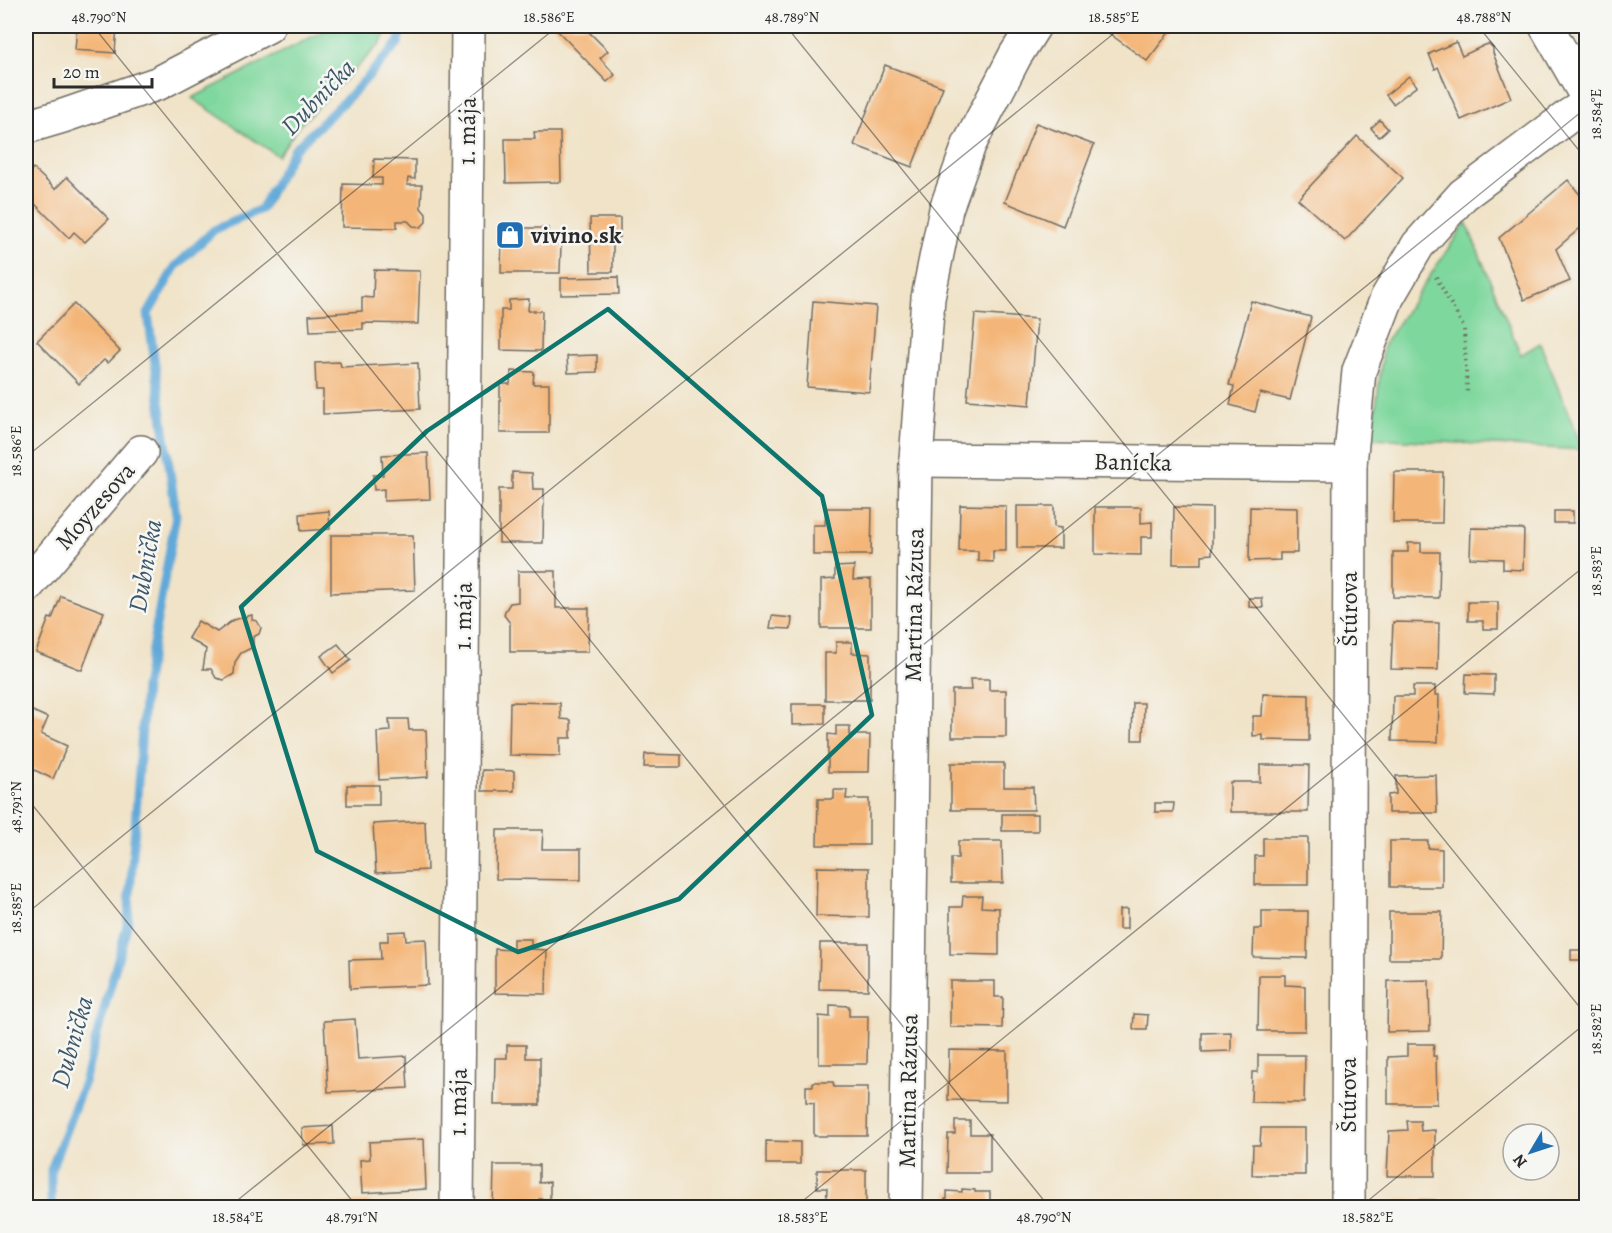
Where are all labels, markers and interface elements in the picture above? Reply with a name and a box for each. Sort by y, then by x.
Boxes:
text: 48.790°N [71,7,127,27]
text: 18.586°E [523,7,575,27]
text: 48.789°N [765,7,819,27]
text: 18.585°E [1089,7,1139,27]
text: 48.788°N [1457,7,1512,27]
scale bar [54,51,152,89]
water label: Dubnička [273,51,363,143]
text: 20 m [63,60,100,84]
text: 18.584°E [1586,89,1606,139]
street label: 1. mája [450,96,484,165]
shop icon: vivino.sk [494,219,526,251]
place label: vivino.sk [530,219,622,251]
text: 18.586°E [6,425,26,477]
street label: Banícka [1094,445,1173,479]
street label: Moyzesova [48,455,143,557]
water label: Dubnička [120,517,170,615]
street label: Martina Rázusa [897,527,931,683]
text: 18.583°E [1586,546,1606,596]
street label: Štúrova [1333,570,1365,647]
street label: 1. mája [446,581,480,650]
text: 48.791°N [6,781,26,833]
text: 18.585°E [6,883,26,933]
water label: Dubnička [42,992,102,1092]
text: 18.582°E [1586,1003,1606,1055]
street label: Martina Rázusa [891,1013,925,1169]
street label: Štúrova [1332,1056,1364,1133]
street label: 1. mája [441,1067,475,1136]
north arrow [1501,1122,1561,1182]
text: N [1508,1149,1532,1172]
text: 18.584°E [213,1207,263,1227]
text: 48.791°N [326,1207,378,1227]
text: 18.583°E [778,1207,828,1227]
text: 48.790°N [1016,1207,1072,1227]
text: 18.582°E [1342,1207,1394,1227]

